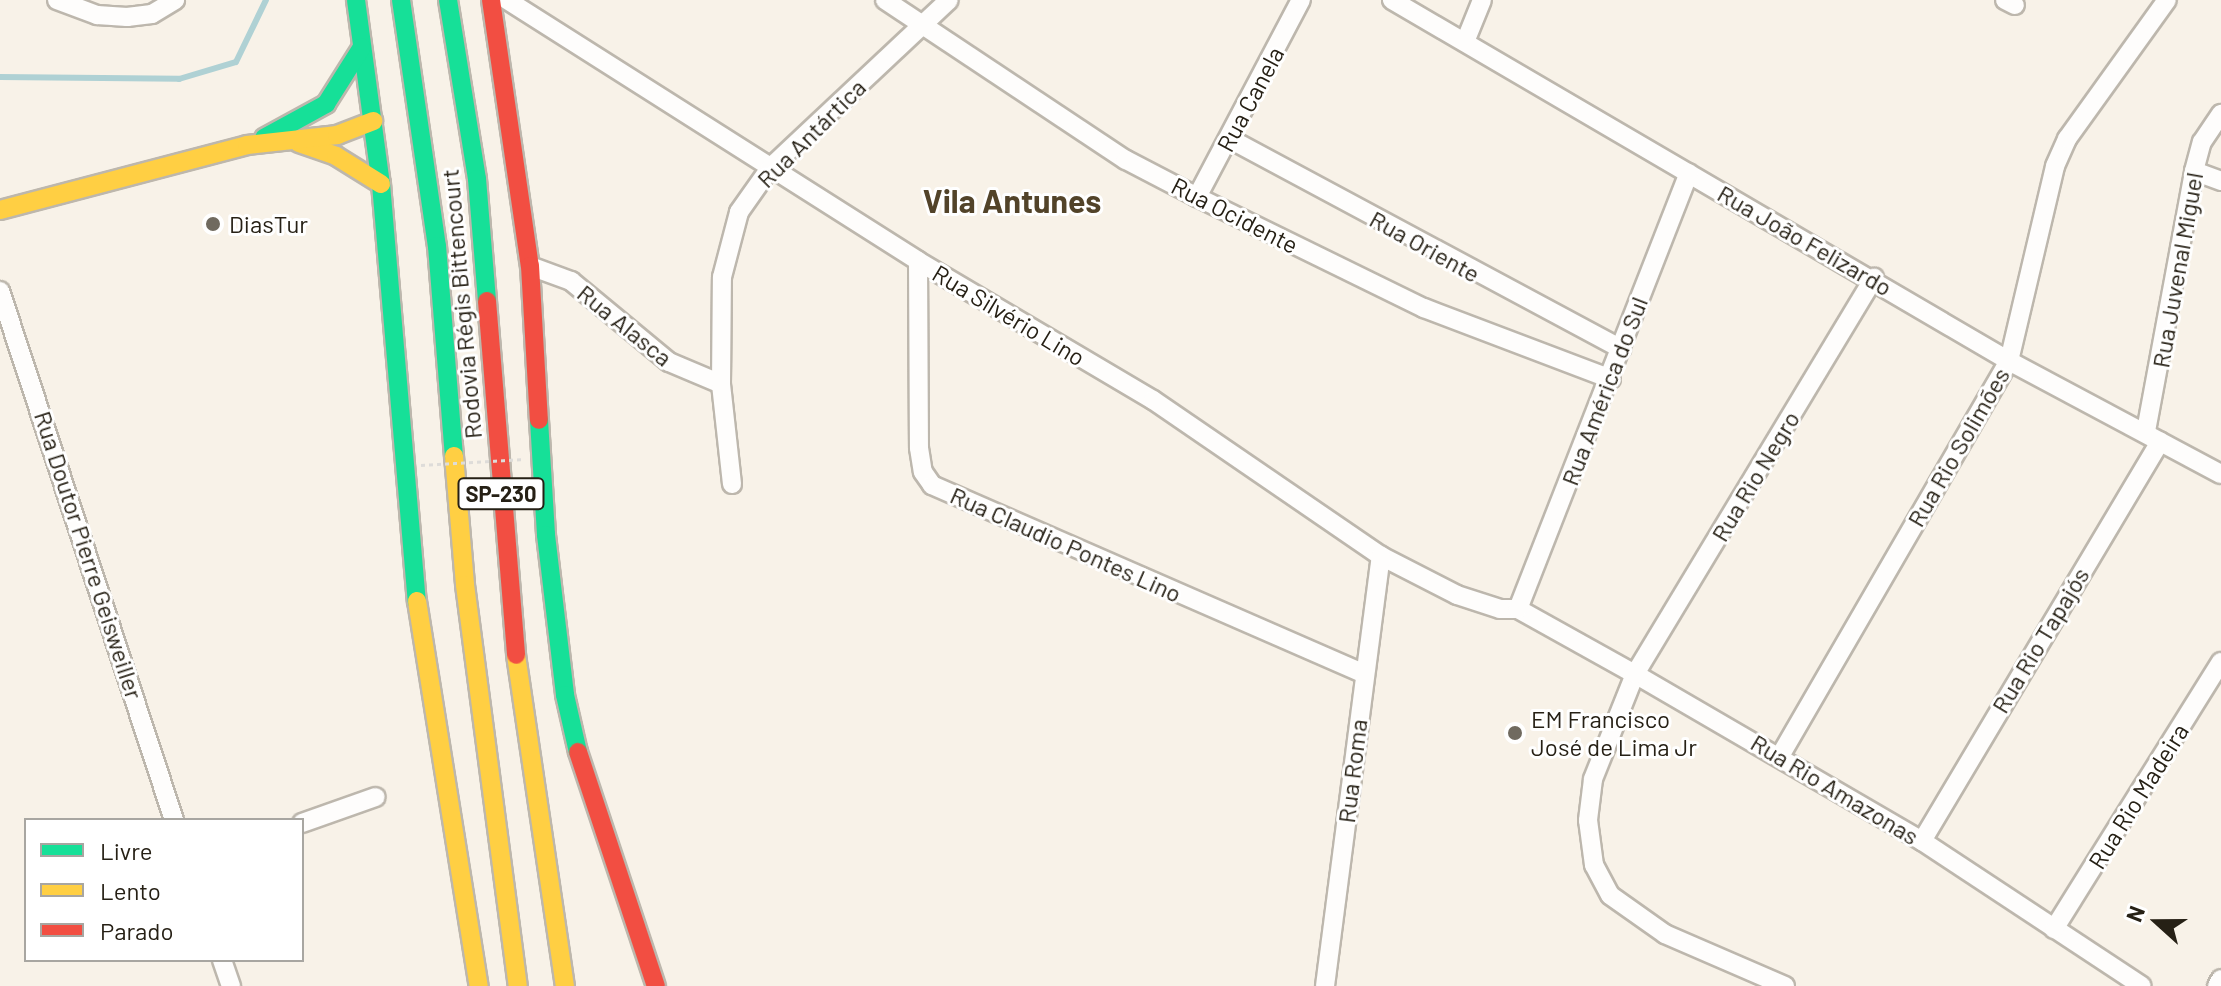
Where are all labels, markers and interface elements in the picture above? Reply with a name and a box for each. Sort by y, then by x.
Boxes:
street label: Rua Canela [1210,42,1290,156]
street label: Rua Antártica [751,73,871,193]
street label: Rodovia Régis Bittencourt [435,168,487,440]
street label: Rua Juvenal Miguel [2146,170,2208,370]
street label: Rua Ocidente [1167,171,1303,259]
street label: Rua João Felizardo [1713,178,1897,302]
district label: Vila Antunes [923,181,1101,219]
street label: Rua Oriente [1365,204,1485,288]
place label: DiasTur [229,210,308,238]
marker: DiasTur [204,215,222,233]
street label: Rua Silvério Lino [928,258,1090,372]
street label: Rua Alasca [572,278,678,372]
street label: Rua América do Sul [1555,293,1653,489]
street label: Rua Rio Solimões [1901,362,2015,532]
street label: Rua Rio Negro [1705,406,1805,546]
street label: Rua Doutor Pierre Geisweiller [29,407,149,703]
road number: SP-230 [457,476,545,512]
street label: Rua Claudio Pontes Lino [946,480,1186,608]
street label: Rua Rio Tapajós [1985,562,2095,718]
place label: EM Francisco José de Lima Jr [1531,705,1697,761]
street label: Rua Roma [1331,717,1373,825]
street label: Rua Rio Madeira [2082,718,2194,874]
marker: EM Francisco José de Lima Jr [1506,724,1524,742]
street label: Rua Rio Amazonas [1746,728,1924,850]
legend [24,818,304,962]
text: Livre [100,836,153,865]
text: Lento [100,876,161,905]
north arrow [2117,882,2197,962]
text: N [2120,902,2149,925]
text: Parado [100,916,174,945]

